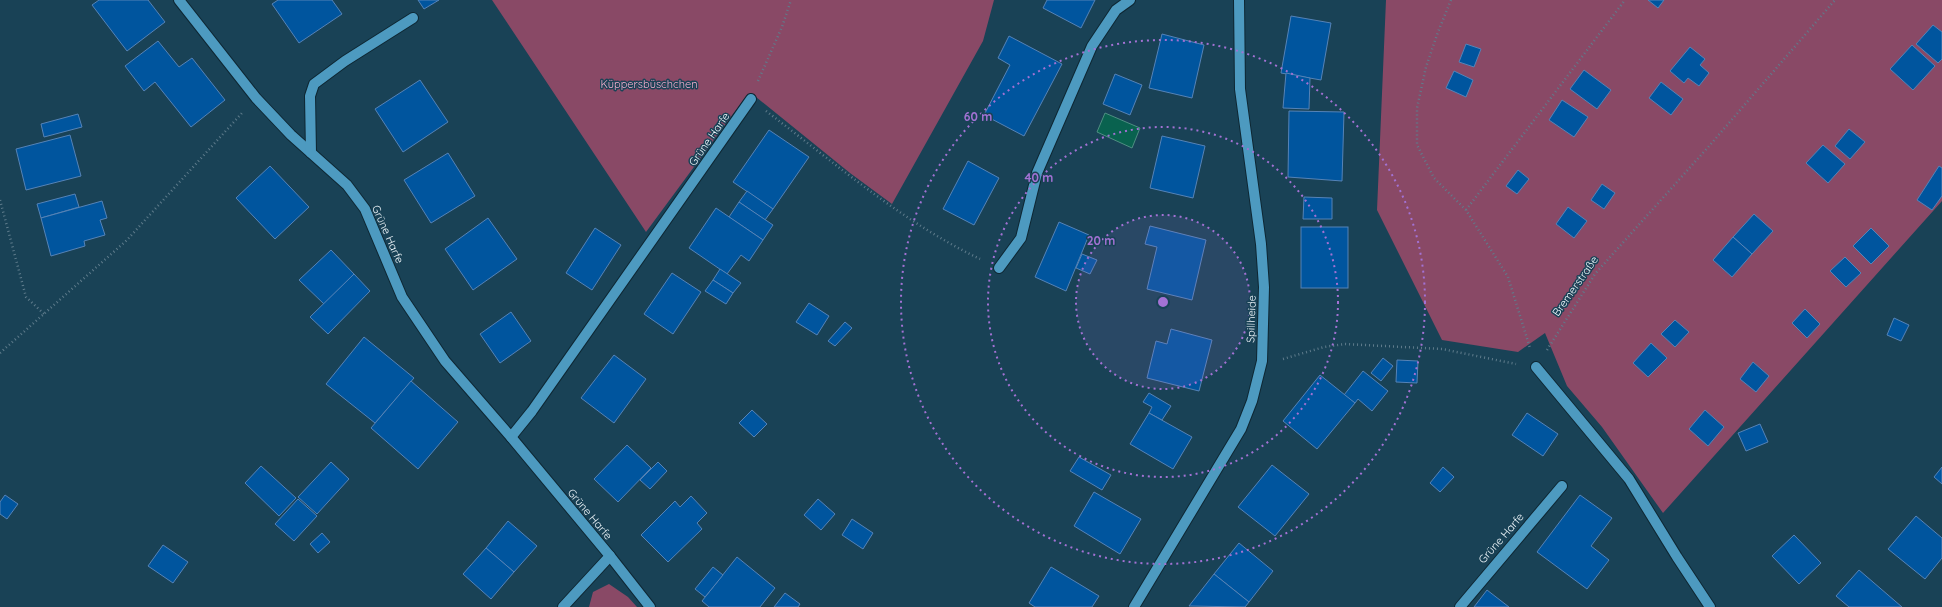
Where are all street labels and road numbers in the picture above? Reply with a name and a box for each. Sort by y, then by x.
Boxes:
street label: Grüne Harfe [685,109,733,169]
street label: Grüne Harfe [369,203,407,265]
street label: Bremerstraße [1549,253,1601,319]
street label: Spillheide [1243,295,1259,343]
street label: Grüne Harfe [565,486,615,542]
street label: Grüne Harfe [1475,510,1527,566]

